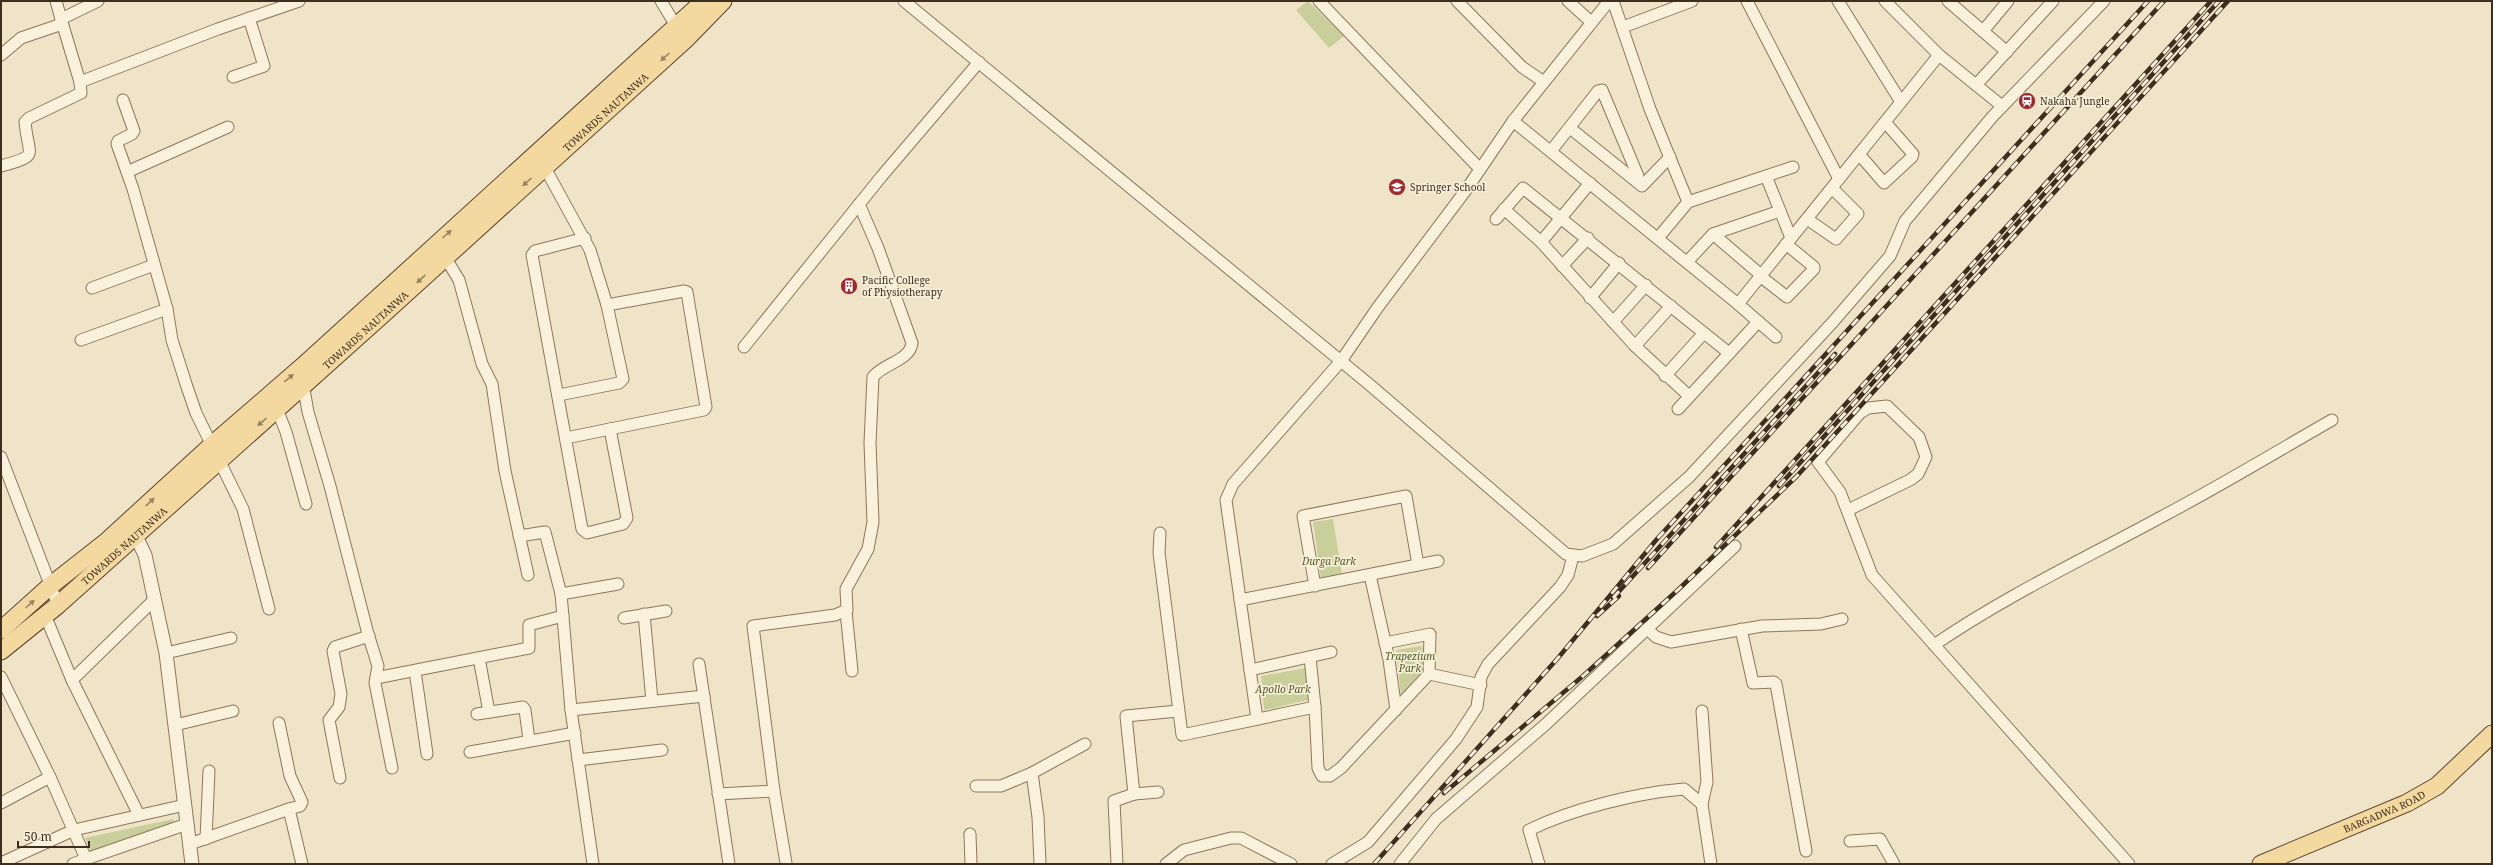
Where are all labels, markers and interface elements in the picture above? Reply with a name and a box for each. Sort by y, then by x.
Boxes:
one-way arrow [660,53,670,62]
street label: TOWARDS NAUTANWA [560,69,652,154]
station icon: Nakaha Jungle [2017,91,2037,111]
place label: Nakaha Jungle [2040,94,2110,108]
one-way arrow [522,177,532,186]
school or university icon: Springer School [1387,177,1407,197]
place label: Springer School [1410,180,1485,194]
one-way arrow [442,229,452,239]
place label: Pacific College of Physiotherapy [862,273,943,299]
one-way arrow [416,275,426,284]
building icon: Pacific College of Physiotherapy [839,276,859,296]
street label: TOWARDS NAUTANWA [320,287,412,372]
one-way arrow [284,374,294,383]
one-way arrow [257,417,266,426]
one-way arrow [145,497,155,506]
street label: TOWARDS NAUTANWA [78,503,171,588]
park label: Durga Park [1301,554,1356,568]
one-way arrow [25,600,35,609]
park label: Trapezium Park [1385,649,1435,675]
park label: Apollo Park [1254,682,1311,696]
street label: BARGADWA ROAD [2341,787,2428,836]
scale bar [18,823,89,849]
text: 50 m [24,828,52,845]

